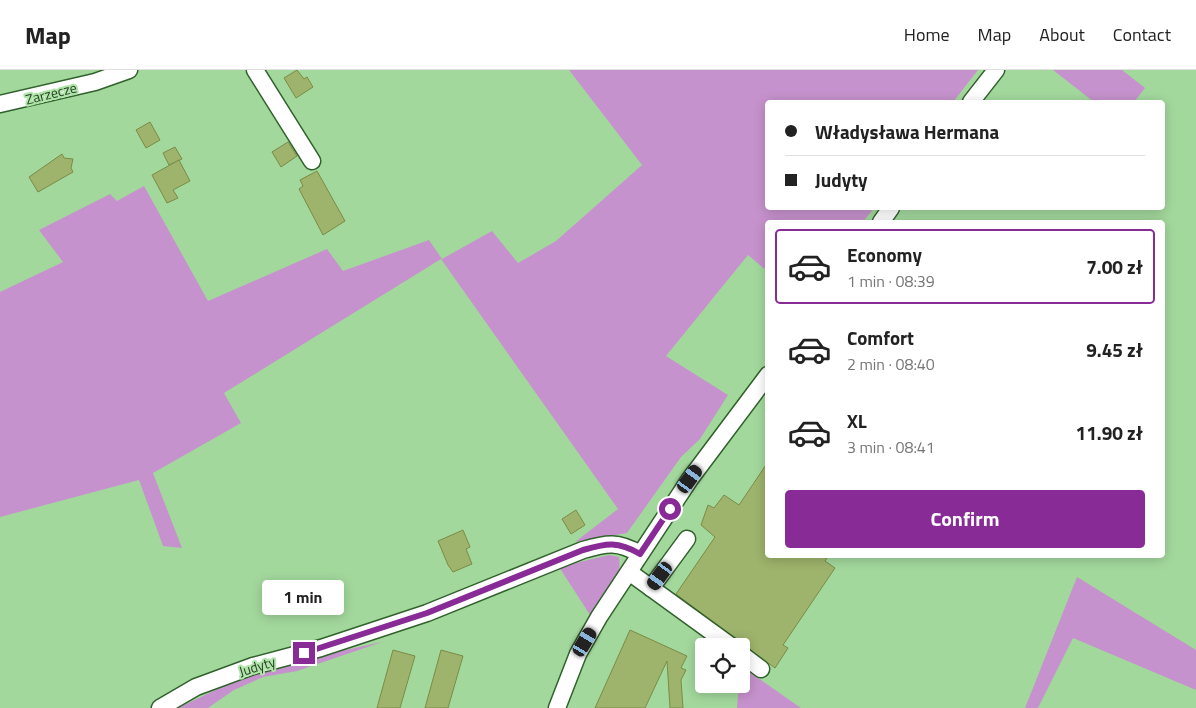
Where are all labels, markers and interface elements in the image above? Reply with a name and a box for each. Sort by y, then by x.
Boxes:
text: Map [25,17,71,53]
text: Home [904,21,950,48]
text: Map [978,21,1011,48]
text: About [1039,21,1085,48]
text: Contact [1113,21,1171,48]
street label: Zarzecze [23,76,79,110]
text: Władysława Hermana [815,117,999,146]
text: Judyty [815,165,868,194]
text: Economy [847,240,922,269]
icon: car [787,244,832,289]
text: 7.00 zł [1086,252,1143,281]
text: 1 min · 08:39 [847,269,935,293]
text: Comfort [847,323,914,352]
icon: car [787,327,832,372]
text: 9.45 zł [1086,335,1143,364]
text: 2 min · 08:40 [847,352,935,376]
text: XL [847,406,867,435]
icon: car [787,410,832,455]
text: 11.90 zł [1076,418,1143,447]
text: 3 min · 08:41 [847,435,935,459]
car [675,462,704,496]
button: Confirm [785,490,1145,548]
route start [659,498,681,520]
car [645,559,674,593]
callout: 1 min [263,580,345,616]
text: 1 min [284,585,322,609]
car [570,625,599,659]
map controls [695,638,750,693]
button: locate [695,638,750,693]
route end [293,642,315,664]
street label: Judyty [236,650,278,681]

